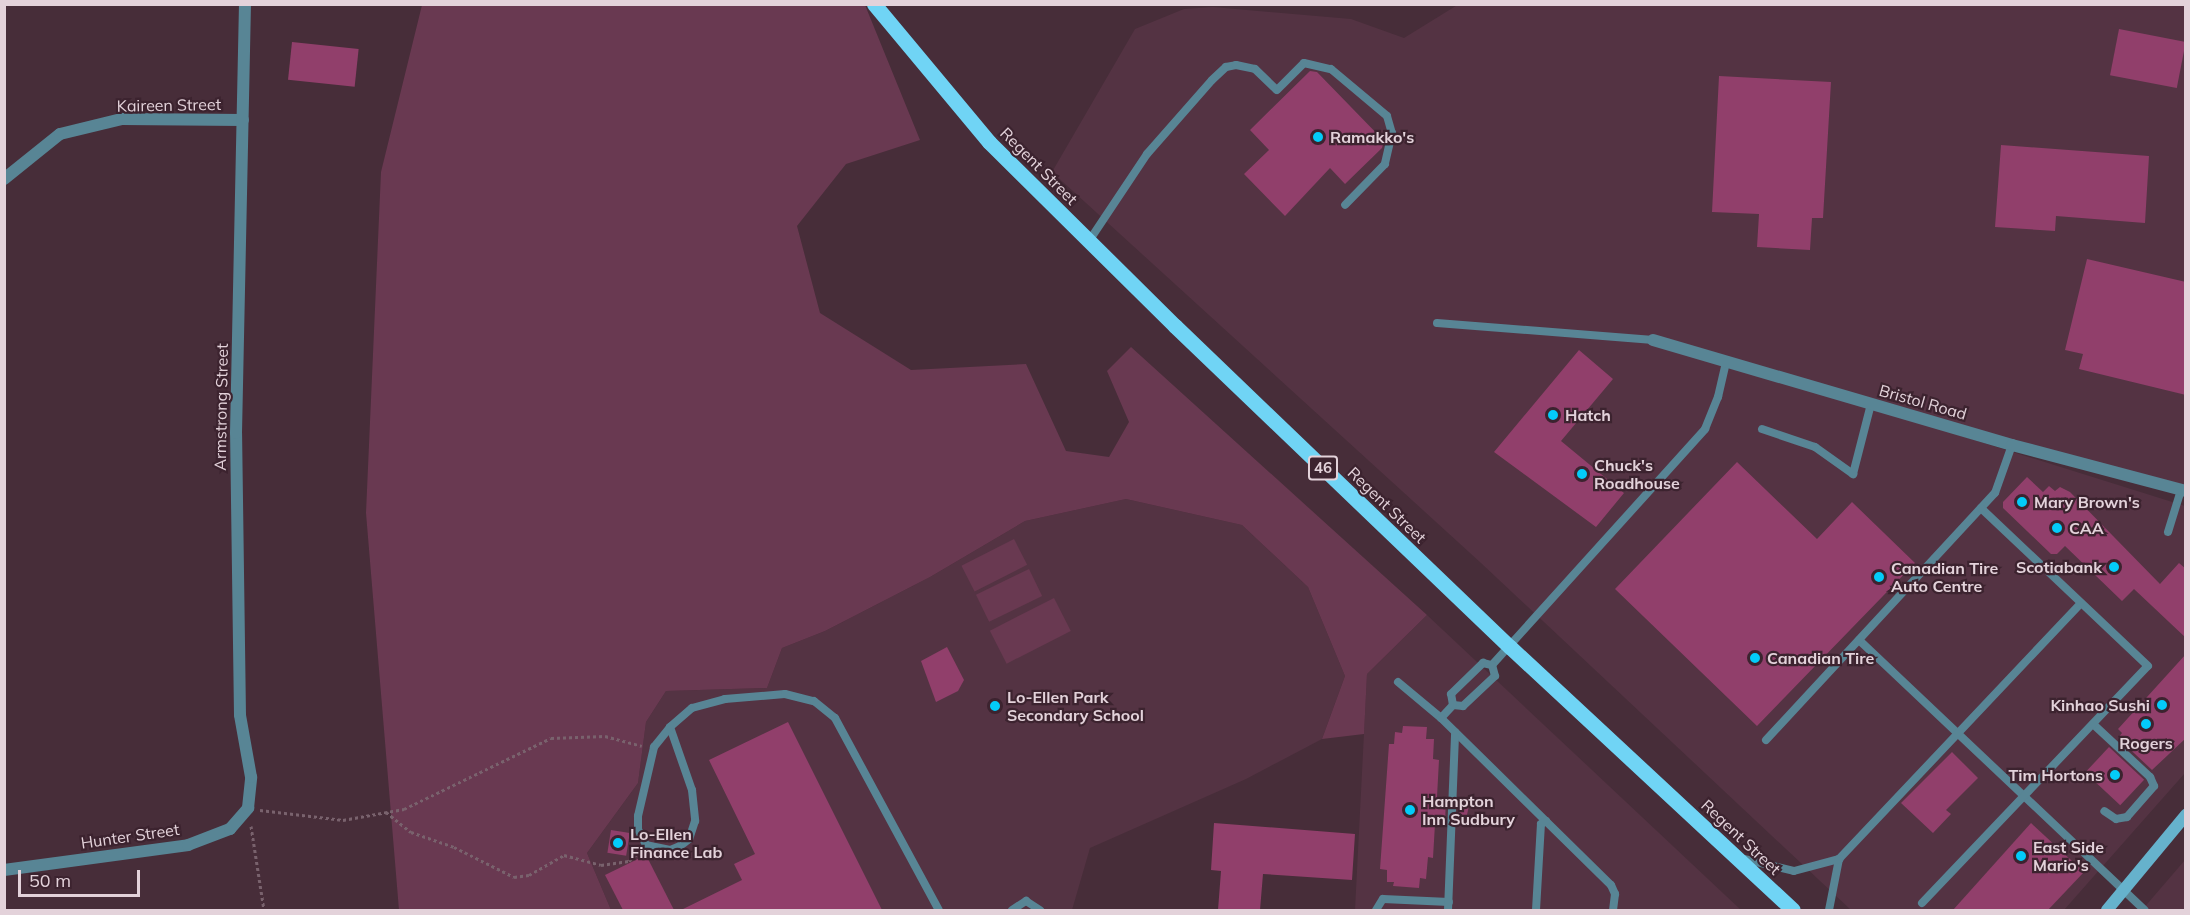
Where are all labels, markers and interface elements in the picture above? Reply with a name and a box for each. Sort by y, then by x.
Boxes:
street label: Kaireen Street [117,94,221,116]
street label: Regent Street [996,123,1082,209]
place label: Ramakko's [1330,127,1414,147]
marker: Ramakko's [1311,130,1325,144]
street label: Armstrong Street [210,343,232,471]
street label: Bristol Road [1877,380,1969,424]
place label: Hatch [1565,405,1611,425]
marker: Hatch [1546,408,1560,422]
place label: Chuck's Roadhouse [1594,455,1680,493]
road number: 46 [1308,456,1338,480]
street label: Regent Street [1344,463,1430,547]
marker: Chuck's Roadhouse [1575,467,1589,481]
place label: Mary Brown's [2034,492,2140,512]
marker: Mary Brown's [2015,495,2029,509]
place label: CAA [2069,518,2104,538]
marker: CAA [2050,521,2064,535]
place label: Scotiabank [2016,557,2102,577]
place label: Canadian Tire Auto Centre [1891,558,1998,596]
marker: Scotiabank [2107,560,2121,574]
marker: Canadian Tire Auto Centre [1872,570,1886,584]
place label: Canadian Tire [1767,648,1874,668]
marker: Canadian Tire [1748,651,1762,665]
place label: Lo-Ellen Park Secondary School [1007,687,1144,725]
place label: Kinhao Sushi [2050,695,2150,715]
marker: Kinhao Sushi [2155,698,2169,712]
marker: Lo-Ellen Park Secondary School [988,699,1002,713]
marker: Rogers [2139,717,2153,731]
place label: Rogers [2119,733,2173,753]
place label: Tim Hortons [2008,765,2103,785]
marker: Tim Hortons [2108,768,2122,782]
place label: Hampton Inn Sudbury [1422,791,1515,829]
street label: Regent Street [1697,795,1785,879]
marker: Hampton Inn Sudbury [1403,803,1417,817]
street label: Hunter Street [79,820,181,852]
place label: Lo-Ellen Finance Lab [630,824,722,862]
marker: Lo-Ellen Finance Lab [611,836,625,850]
place label: East Side Mario's [2033,837,2104,875]
marker: East Side Mario's [2014,849,2028,863]
scale bar [21,858,142,896]
text: 50 m [29,869,71,892]

